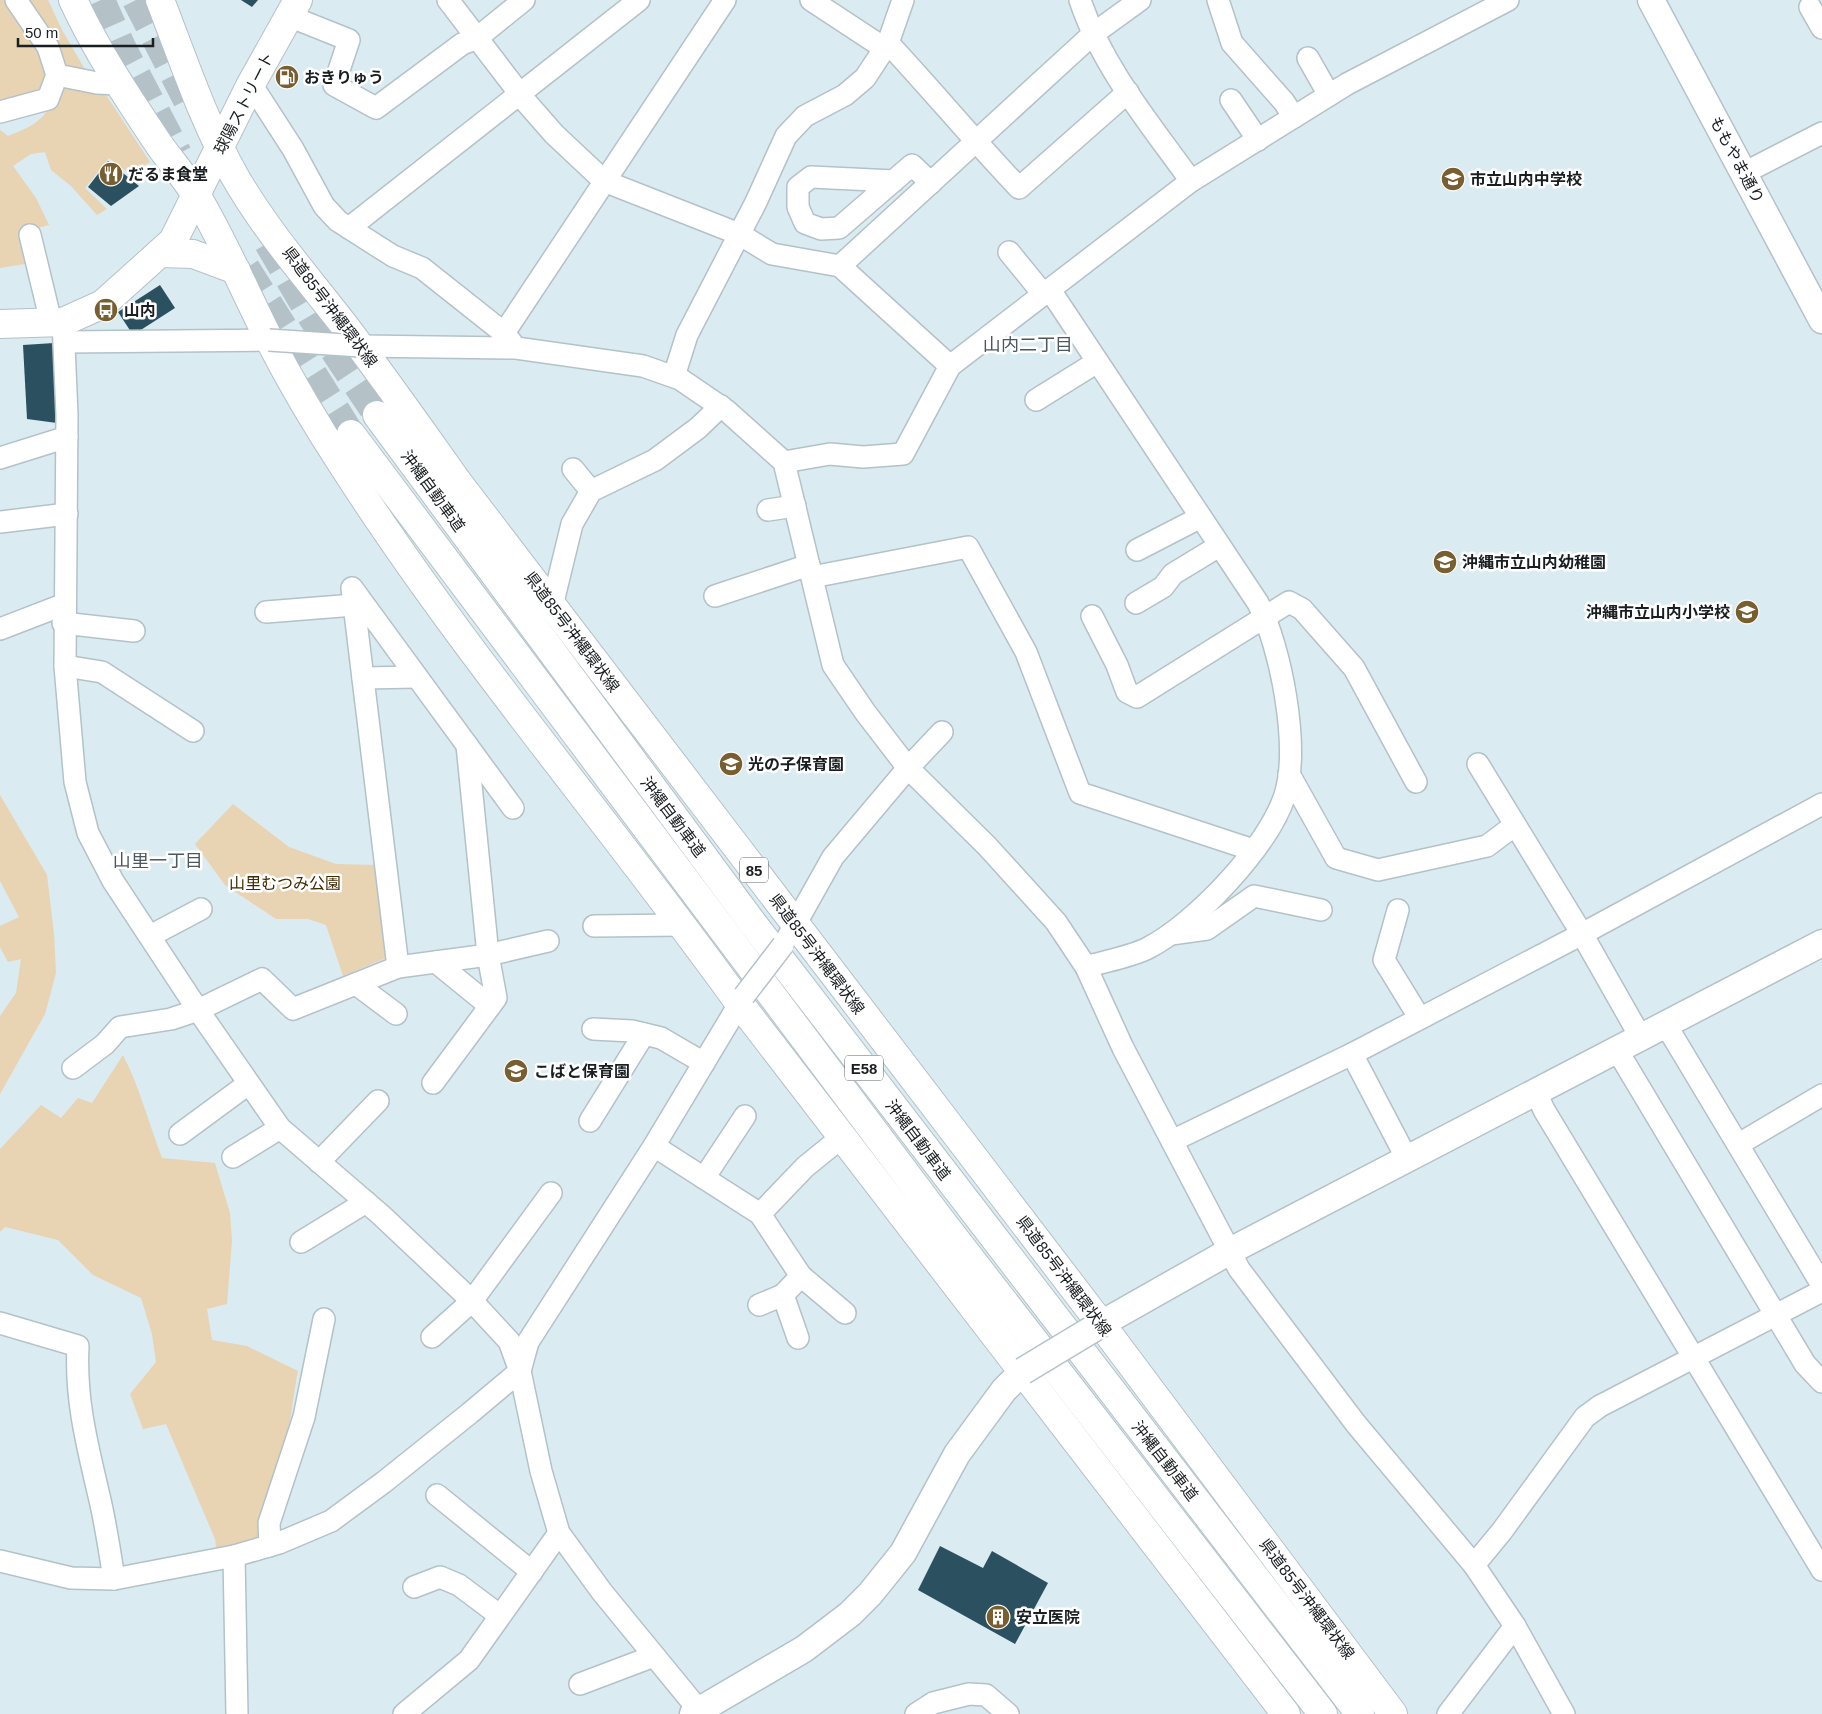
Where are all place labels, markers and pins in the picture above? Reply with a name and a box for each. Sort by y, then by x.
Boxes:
fuel station icon: おきりゅう [274,64,300,90]
place label: おきりゅう [304,69,384,86]
restaurant icon: だるま食堂 [98,161,124,187]
place label: だるま食堂 [128,166,208,183]
school or university icon: 市立山内中学校 [1440,166,1466,192]
place label: 市立山内中学校 [1470,171,1582,188]
bus stop icon: 山内 [93,297,119,323]
place label: 山内 [124,302,156,319]
school or university icon: 沖縄市立山内幼稚園 [1432,549,1458,575]
place label: 沖縄市立山内幼稚園 [1462,553,1606,571]
school or university icon: 沖縄市立山内小学校 [1734,599,1760,625]
place label: 沖縄市立山内小学校 [1586,603,1730,621]
school or university icon: 光の子保育園 [718,751,744,777]
place label: 光の子保育園 [748,756,844,773]
school or university icon: こばと保育園 [503,1058,529,1084]
place label: こばと保育園 [534,1063,630,1080]
building icon: 安立医院 [985,1604,1011,1630]
place label: 安立医院 [1016,1609,1080,1626]

